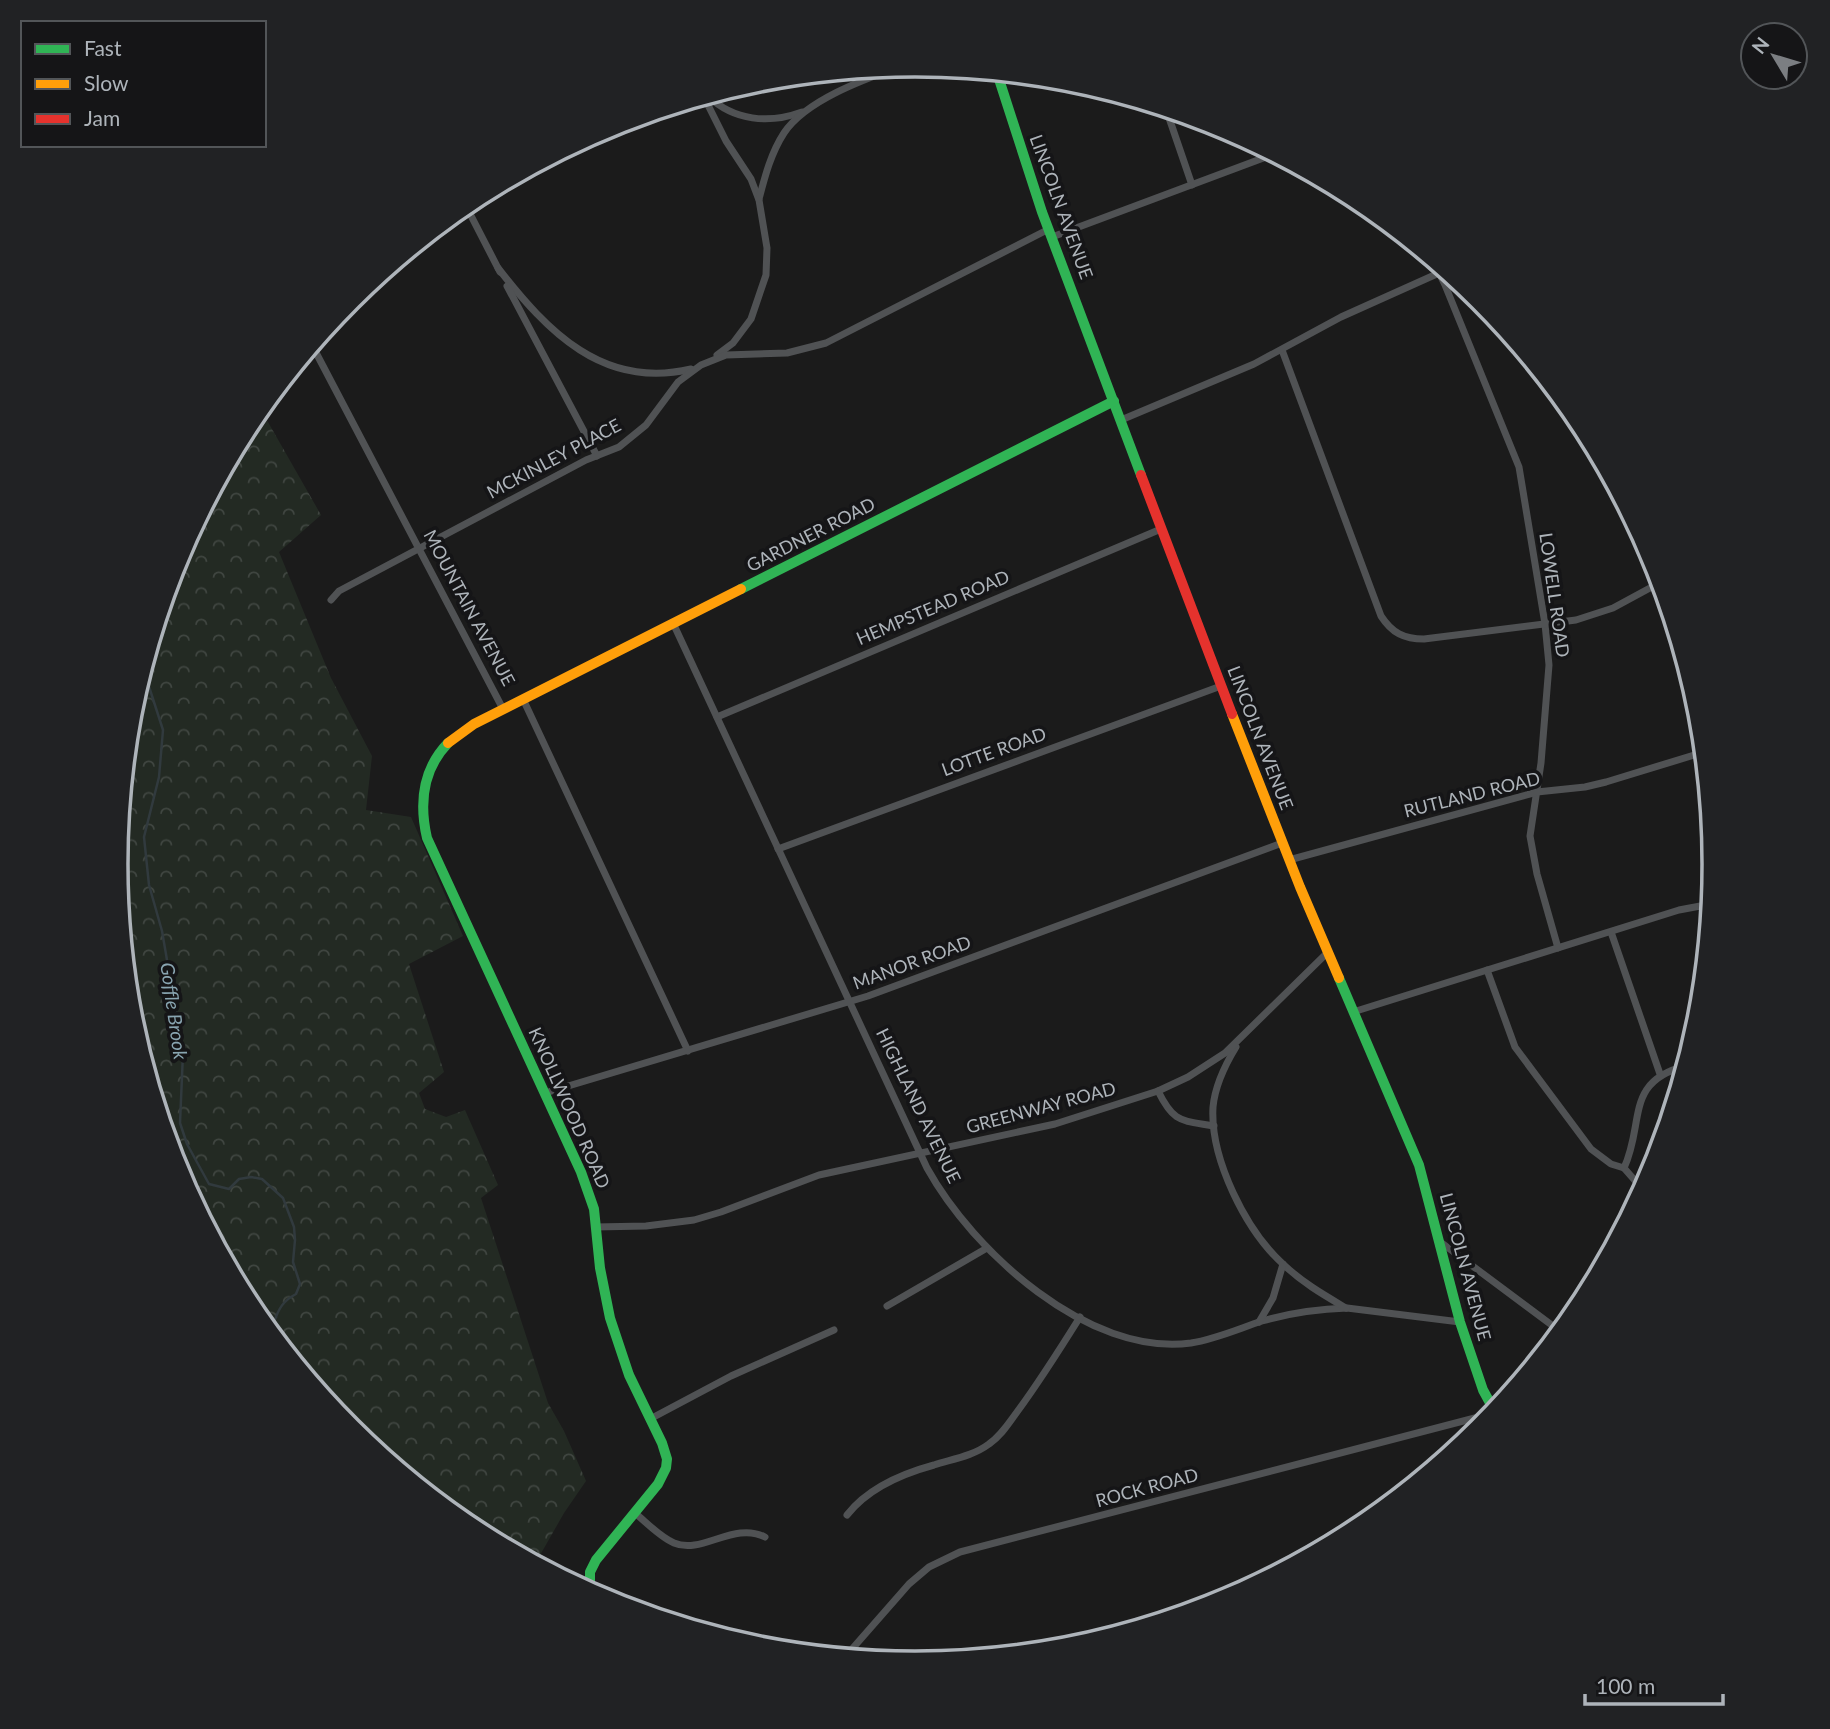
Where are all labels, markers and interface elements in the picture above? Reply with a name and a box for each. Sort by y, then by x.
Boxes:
legend [21,21,266,147]
north arrow [1739,21,1809,91]
text: N [1747,32,1774,58]
text: Fast [84,35,122,60]
text: Slow [84,70,129,95]
text: Jam [84,105,120,130]
street label: LINCOLN AVENUE [1026,131,1098,282]
street label: MCKINLEY PLACE [483,414,624,503]
street label: GARDNER ROAD [743,492,878,576]
street label: MOUNTAIN AVENUE [419,526,520,689]
street label: LOWELL ROAD [1535,531,1575,659]
street label: HEMPSTEAD ROAD [853,565,1012,649]
street label: LINCOLN AVENUE [1223,663,1299,813]
street label: LOTTE ROAD [938,722,1049,780]
street label: RUTLAND ROAD [1401,766,1542,822]
street label: MANOR ROAD [850,931,974,994]
water label: Goffle Brook [156,961,193,1062]
street label: KNOLLWOOD ROAD [524,1024,615,1192]
street label: HIGHLAND AVENUE [872,1024,966,1187]
street label: GREENWAY ROAD [964,1076,1118,1138]
street label: LINCOLN AVENUE [1436,1190,1496,1343]
street label: ROCK ROAD [1093,1463,1200,1511]
scale bar [1585,1662,1723,1706]
text: 100 m [1596,1673,1655,1698]

